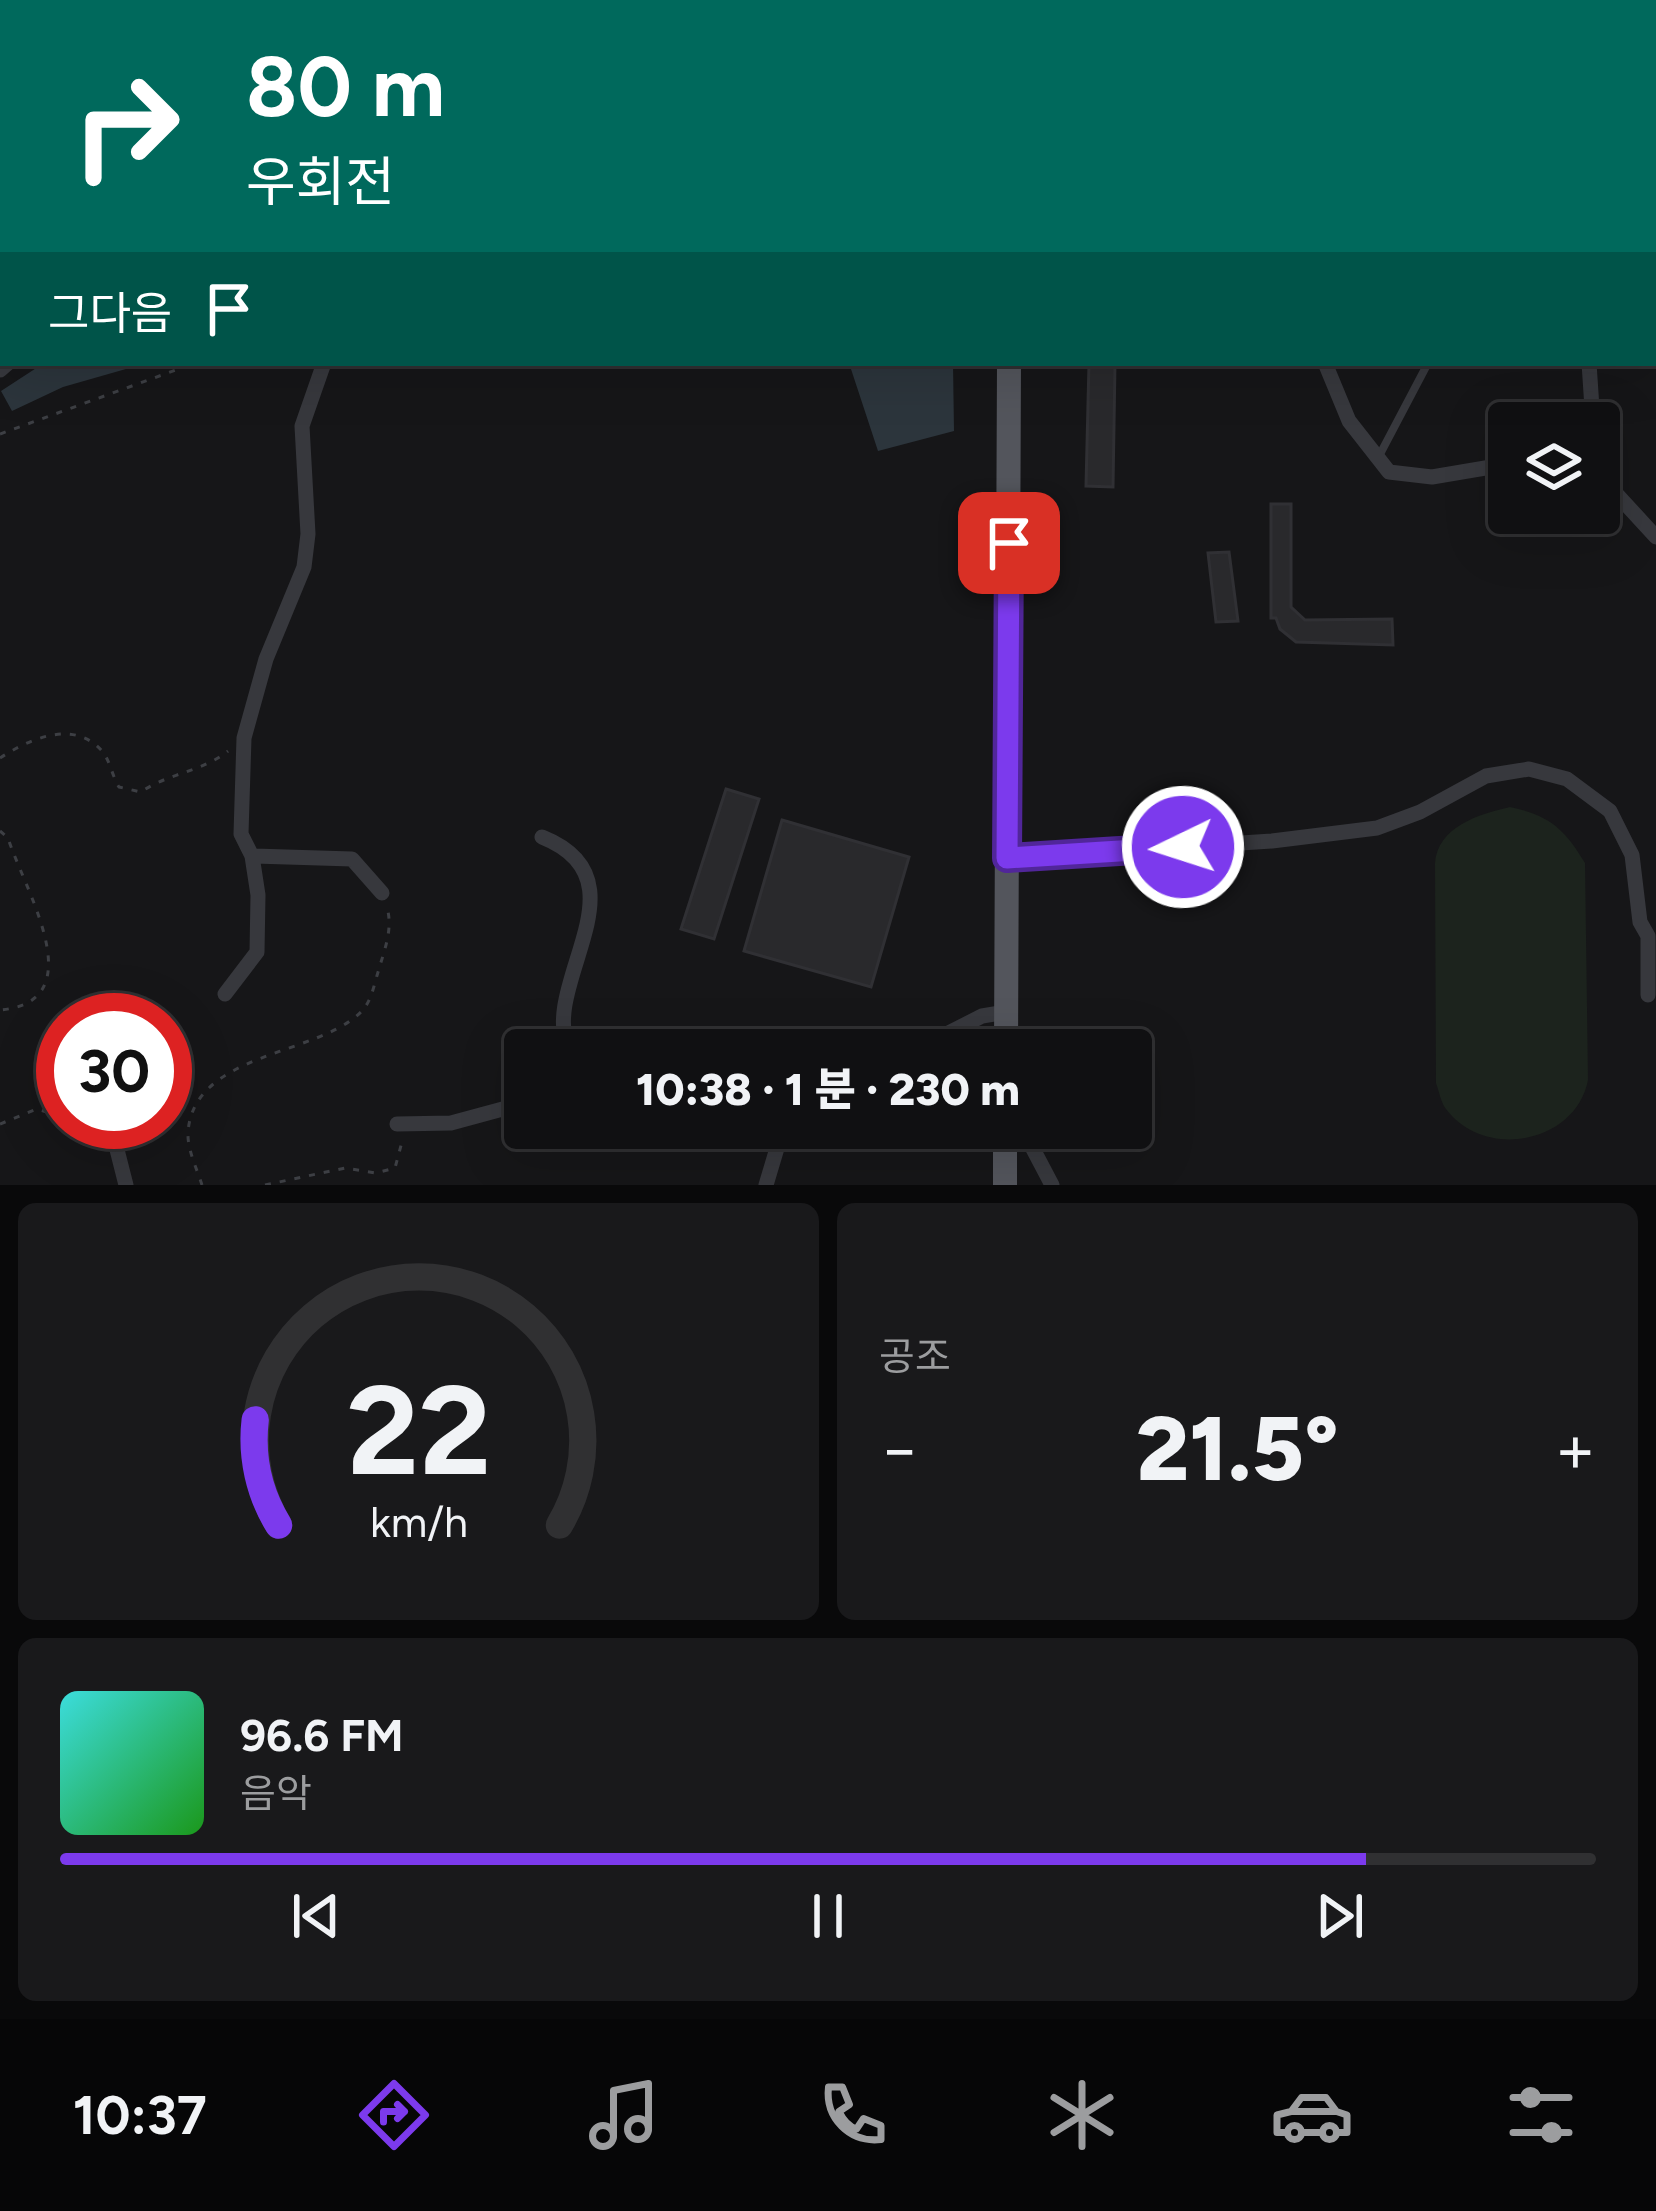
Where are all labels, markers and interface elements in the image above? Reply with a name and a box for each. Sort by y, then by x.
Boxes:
text: 80 m [246,36,445,137]
icon: right [48,48,204,204]
text: 우회전 [246,150,395,215]
icon: arrive [196,276,262,342]
text: 그다음 [48,286,172,340]
map controls [1488,402,1620,534]
button: layers [1488,402,1620,534]
pin [958,492,1060,594]
icon: arrive [976,510,1042,576]
position arrow [1120,784,1246,910]
speed limit sign: 30 [36,993,192,1149]
text: 10:38 · 1 분 · 230 m [636,1062,1020,1116]
text: 공조 [879,1333,951,1380]
text: 22 [346,1355,491,1505]
text: 21.5° [1136,1394,1339,1503]
text: − [879,1409,920,1489]
text: + [1555,1409,1596,1489]
text: km/h [370,1495,467,1547]
text: 96.6 FM [240,1708,404,1762]
text: 음악 [240,1770,312,1817]
icon: previous [283,1883,349,1949]
icon: pause [795,1883,861,1949]
icon: next [1307,1883,1373,1949]
icon: directions [352,2073,436,2157]
icon: music [582,2073,666,2157]
icon: phone [811,2073,895,2157]
icon: climate [1040,2073,1124,2157]
icon: car [1270,2073,1354,2157]
icon: filters [1499,2073,1583,2157]
text: 10:37 [73,2083,207,2148]

